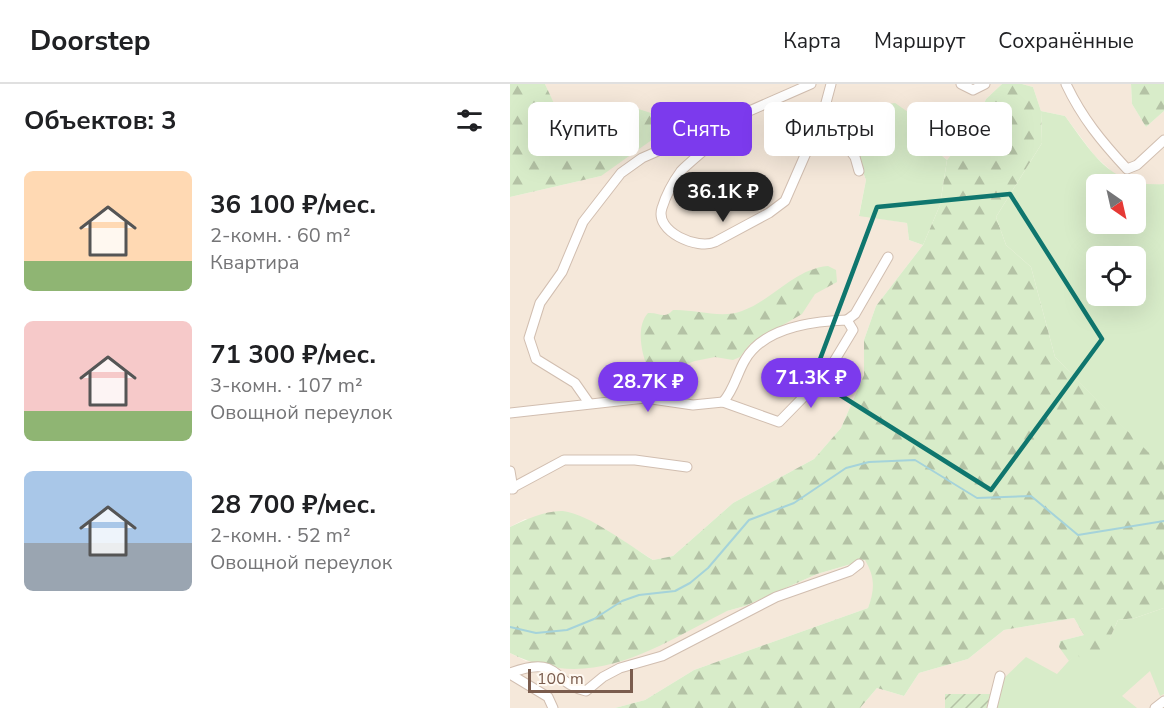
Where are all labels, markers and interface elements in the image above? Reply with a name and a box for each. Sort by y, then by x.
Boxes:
text: Doorstep [30,22,151,60]
text: Карта [783,27,841,55]
text: Маршрут [874,27,965,55]
text: Сохранённые [998,27,1134,55]
chip: Купить [528,102,639,156]
chip: Снять [651,102,752,156]
chip: Фильтры [764,102,895,156]
chip: Новое [907,102,1012,156]
text: Объектов: 3 [24,103,177,138]
icon: filters [453,104,486,137]
pin: 36.1K ₽ [668,172,778,223]
north arrow [1086,174,1146,234]
map controls [1086,174,1146,306]
text: 36.1K ₽ [687,178,759,205]
text: 36 100 ₽/мес. [210,187,376,222]
icon: home [72,195,144,267]
text: 2-комн. · 60 m² [210,222,351,249]
button: locate [1086,246,1146,306]
text: Квартира [210,249,300,276]
text: 71 300 ₽/мес. [210,337,376,372]
icon: home [72,345,144,417]
pin: 71.3K ₽ [756,358,866,409]
pin: 28.7K ₽ [593,362,703,413]
text: 71.3K ₽ [775,364,847,391]
text: 28.7K ₽ [612,368,684,395]
text: 3-комн. · 107 m² [210,372,363,399]
text: Овощной переулок [210,399,392,426]
text: 28 700 ₽/мес. [210,487,376,522]
icon: home [72,495,144,567]
text: 2-комн. · 52 m² [210,522,351,549]
text: Овощной переулок [210,549,392,576]
scale bar [528,666,633,694]
text: 100 m [537,668,584,690]

